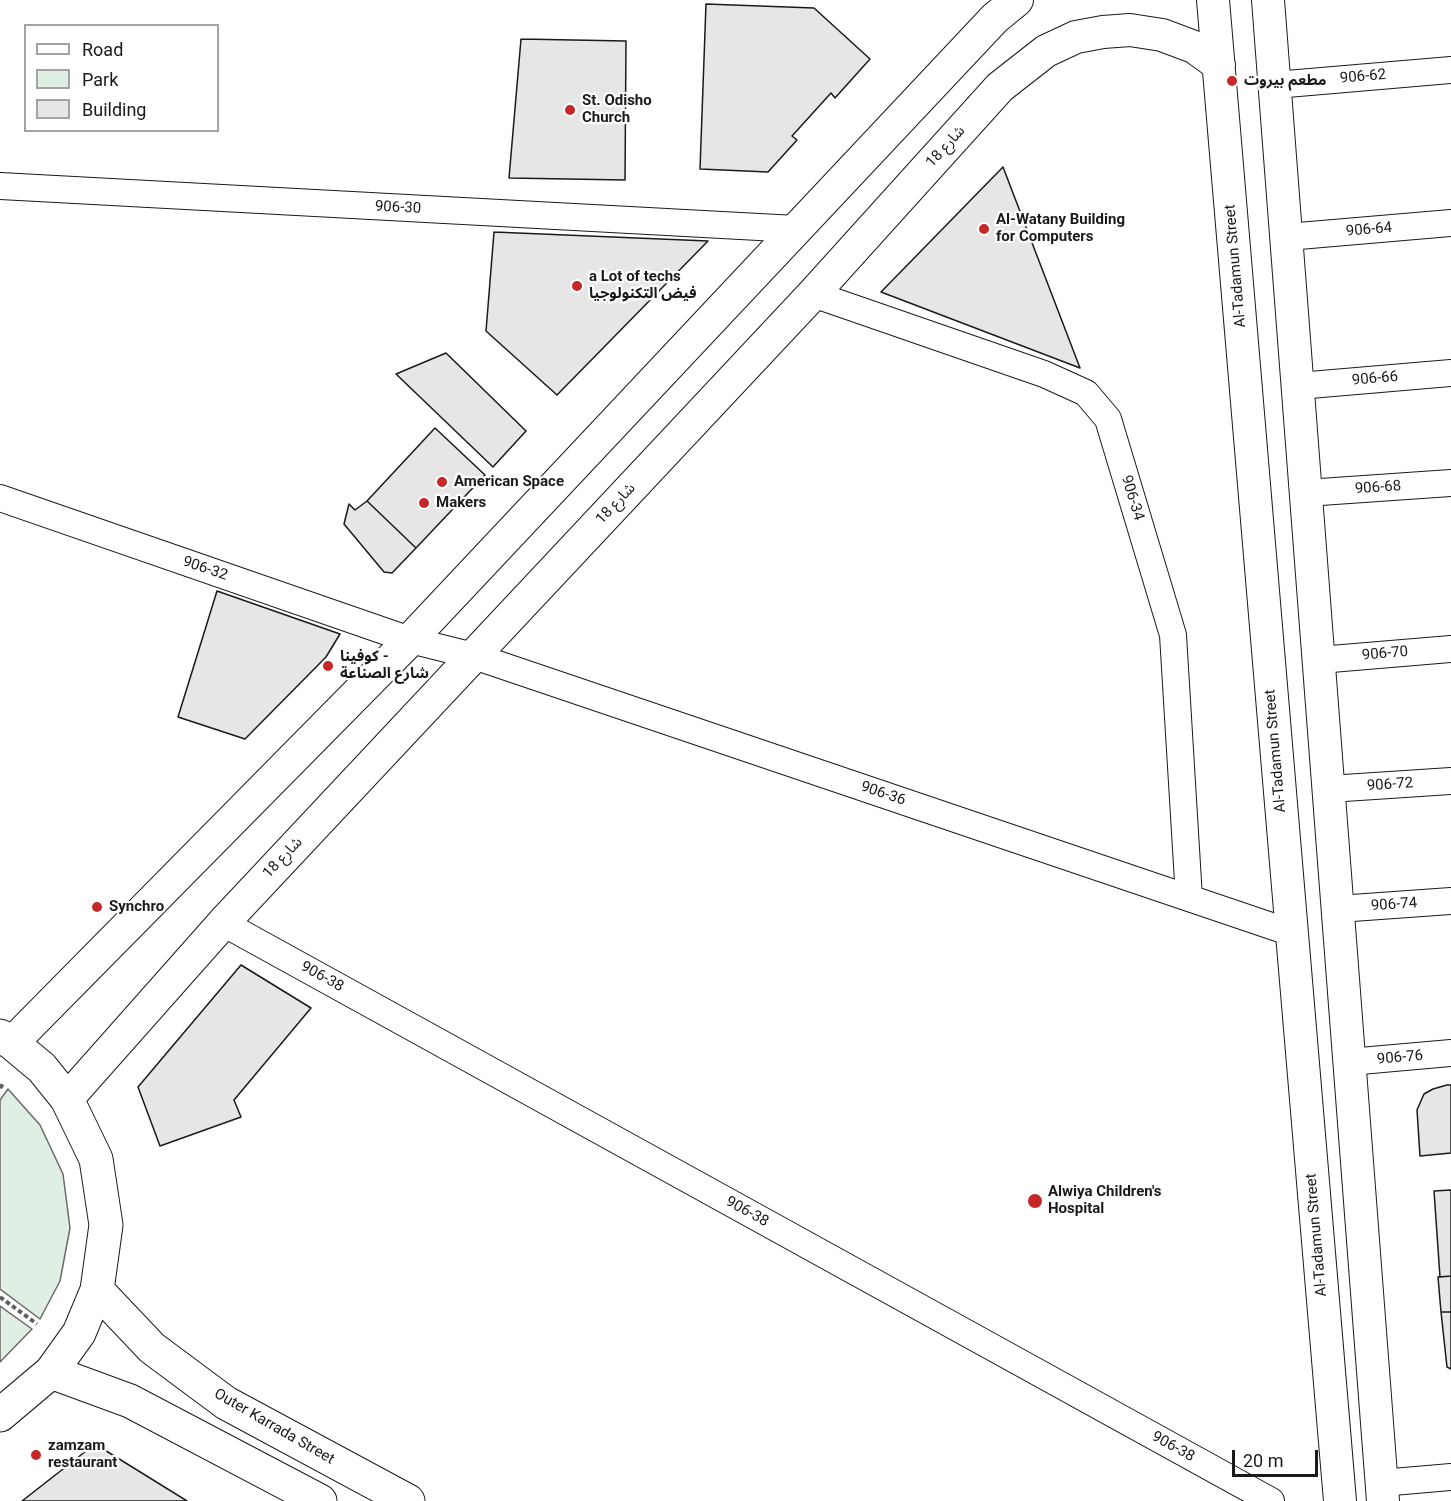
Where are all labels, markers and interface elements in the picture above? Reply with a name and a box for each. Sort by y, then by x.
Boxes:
legend [24,24,219,132]
text: Road [82,39,123,60]
street label: 906-62 [1339,66,1387,88]
text: Park [82,69,118,90]
place label: مطعم بيروت [1244,72,1327,90]
marker: مطعم بيروت [1225,74,1239,88]
place label: St. Odisho Church [582,92,652,127]
text: Building [82,99,146,120]
marker: St. Odisho Church [563,103,577,117]
street label: شارع 18 [923,122,969,172]
street label: 906-30 [374,198,422,218]
street label: Al-Tadamun Street [1222,204,1250,328]
place label: Al-Watany Building for Computers [996,211,1125,246]
street label: 906-64 [1345,219,1393,241]
marker: Al-Watany Building for Computers [977,222,991,236]
place label: a Lot of techs فيض التكنولوجيا [589,268,697,303]
marker: a Lot of techs فيض التكنولوجيا [570,279,584,293]
street label: 906-66 [1351,368,1399,390]
place label: American Space [454,473,564,491]
street label: 906-34 [1117,473,1147,523]
marker: American Space [435,475,449,489]
street label: 906-68 [1354,477,1402,499]
street label: شارع 18 [592,480,640,528]
place label: Makers [436,494,486,512]
marker: Makers [417,496,431,510]
street label: 906-32 [180,553,230,585]
street label: 906-70 [1361,643,1409,665]
place label: كوفينا - شارع الصناعة [340,648,429,683]
marker: كوفينا - شارع الصناعة [321,659,335,673]
street label: Al-Tadamun Street [1262,689,1290,813]
street label: 906-72 [1366,774,1414,796]
street label: 906-36 [858,778,908,810]
street label: شارع 18 [259,834,307,882]
street label: 906-74 [1370,894,1418,916]
place label: Synchro [109,898,164,916]
marker: Synchro [90,900,104,914]
street label: 906-38 [297,958,347,996]
street label: 906-76 [1376,1047,1424,1069]
street label: Al-Tadamun Street [1303,1173,1331,1297]
place label: Alwiya Children's Hospital [1048,1183,1162,1218]
marker: Alwiya Children's Hospital [1026,1192,1044,1210]
street label: 906-38 [722,1193,772,1231]
street label: Outer Karrada Street [211,1385,337,1469]
street label: 906-38 [1148,1428,1198,1466]
place label: zamzam restaurant [48,1437,117,1472]
scale bar [1235,1438,1320,1476]
marker: zamzam restaurant [29,1448,43,1462]
text: 20 m [1243,1450,1283,1471]

